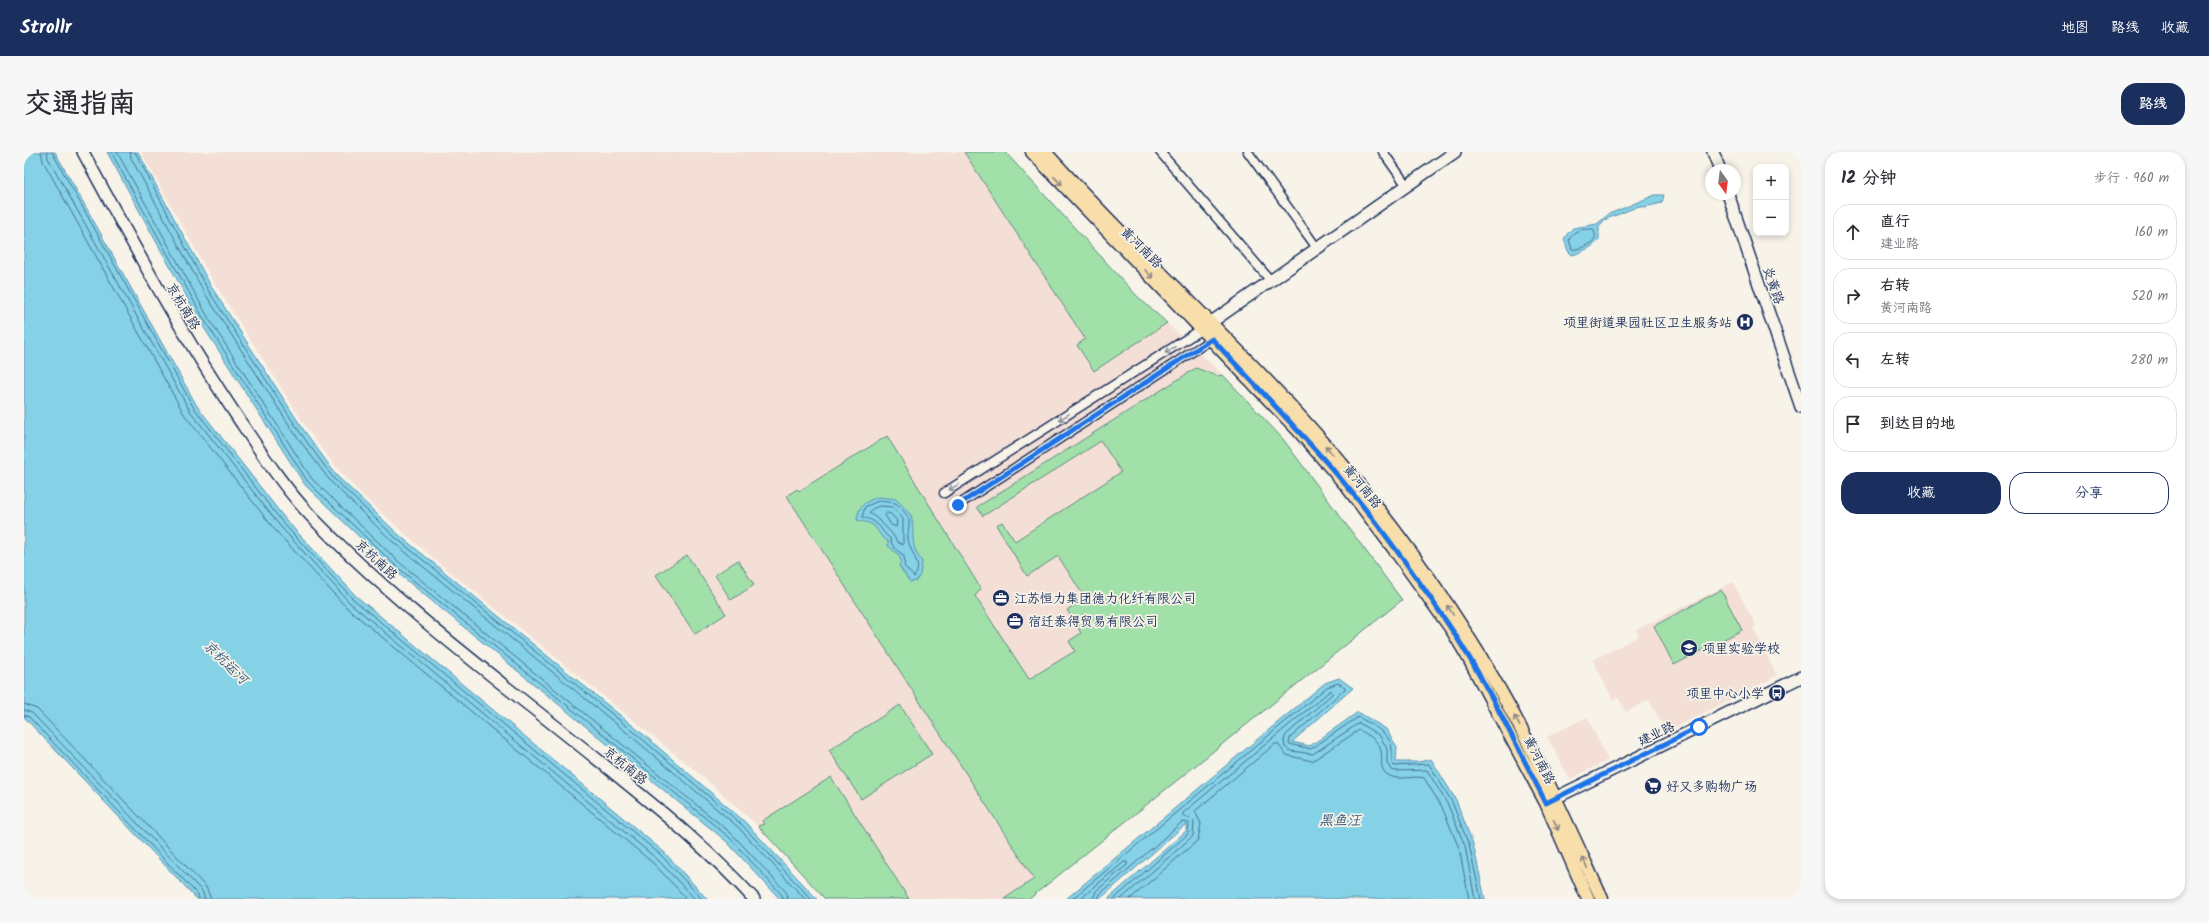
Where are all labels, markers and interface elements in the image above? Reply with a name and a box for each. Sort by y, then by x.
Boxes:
text: Strollr [20,13,72,43]
text: 地图 [2061,17,2089,39]
text: 路线 [2111,17,2139,39]
text: 收藏 [2161,17,2189,39]
text: 交通指南 [24,82,136,127]
button: 路线 [2121,83,2185,125]
north arrow [1705,164,1741,200]
map controls [1753,164,1789,236]
button: + [1753,164,1789,200]
text: 12 分钟 [1841,165,1897,192]
text: 步行 · 960 m [2094,168,2169,189]
one-way arrow [1053,176,1062,186]
button: − [1753,200,1789,236]
text: 直行 [1880,210,1910,234]
icon: ahead [1842,221,1864,243]
street label: 黄河南路 [1115,222,1167,274]
text: 160 m [2135,222,2168,243]
text: 建业路 [1880,234,1919,255]
street label: 炎黄路 [1756,264,1789,307]
one-way arrow [1144,269,1153,279]
text: 右转 [1880,274,1910,298]
street label: 京杭南路 [160,279,205,334]
icon: right [1842,285,1864,307]
text: 520 m [2131,286,2168,307]
text: 黄河南路 [1880,298,1932,319]
hospital icon: 项里街道果园社区卫生服务站 [1735,312,1755,332]
place label: 项里街道果园社区卫生服务站 [1563,313,1732,334]
one-way arrow [1164,345,1175,354]
text: 左转 [1880,348,1910,372]
icon: left [1842,349,1864,371]
text: 280 m [2131,350,2168,371]
text: 到达目的地 [1880,412,1955,436]
one-way arrow [1058,413,1069,421]
icon: arrive [1842,413,1864,435]
one-way arrow [1325,445,1334,456]
street label: 黄河南路 [1337,460,1386,514]
button: 收藏 [1841,472,2001,514]
button: 分享 [2009,472,2169,514]
one-way arrow [948,483,960,491]
route end [949,496,967,514]
street label: 京杭南路 [350,535,402,586]
office icon: 江苏恒力集团德力化纤有限公司 [991,588,1011,608]
place label: 江苏恒力集团德力化纤有限公司 [1014,589,1196,610]
one-way arrow [1446,605,1454,616]
office icon: 宿迁泰得贸易有限公司 [1005,611,1025,631]
place label: 宿迁泰得贸易有限公司 [1028,612,1158,633]
water label: 京杭运河 [198,635,255,691]
school or university icon: 项里实验学校 [1679,638,1699,658]
place label: 项里实验学校 [1702,639,1780,660]
bus stop icon: 项里中心小学 [1767,683,1787,703]
place label: 项里中心小学 [1686,684,1764,705]
one-way arrow [1512,716,1520,728]
street label: 建业路 [1635,716,1679,752]
route start [1690,718,1708,736]
street label: 黄河南路 [1518,733,1560,789]
street label: 京杭南路 [598,742,652,791]
supermarket icon: 好又多购物广场 [1643,776,1663,796]
place label: 好又多购物广场 [1666,777,1757,798]
water label: 黑鱼汪 [1319,810,1363,832]
one-way arrow [1552,819,1560,831]
one-way arrow [1581,858,1588,870]

